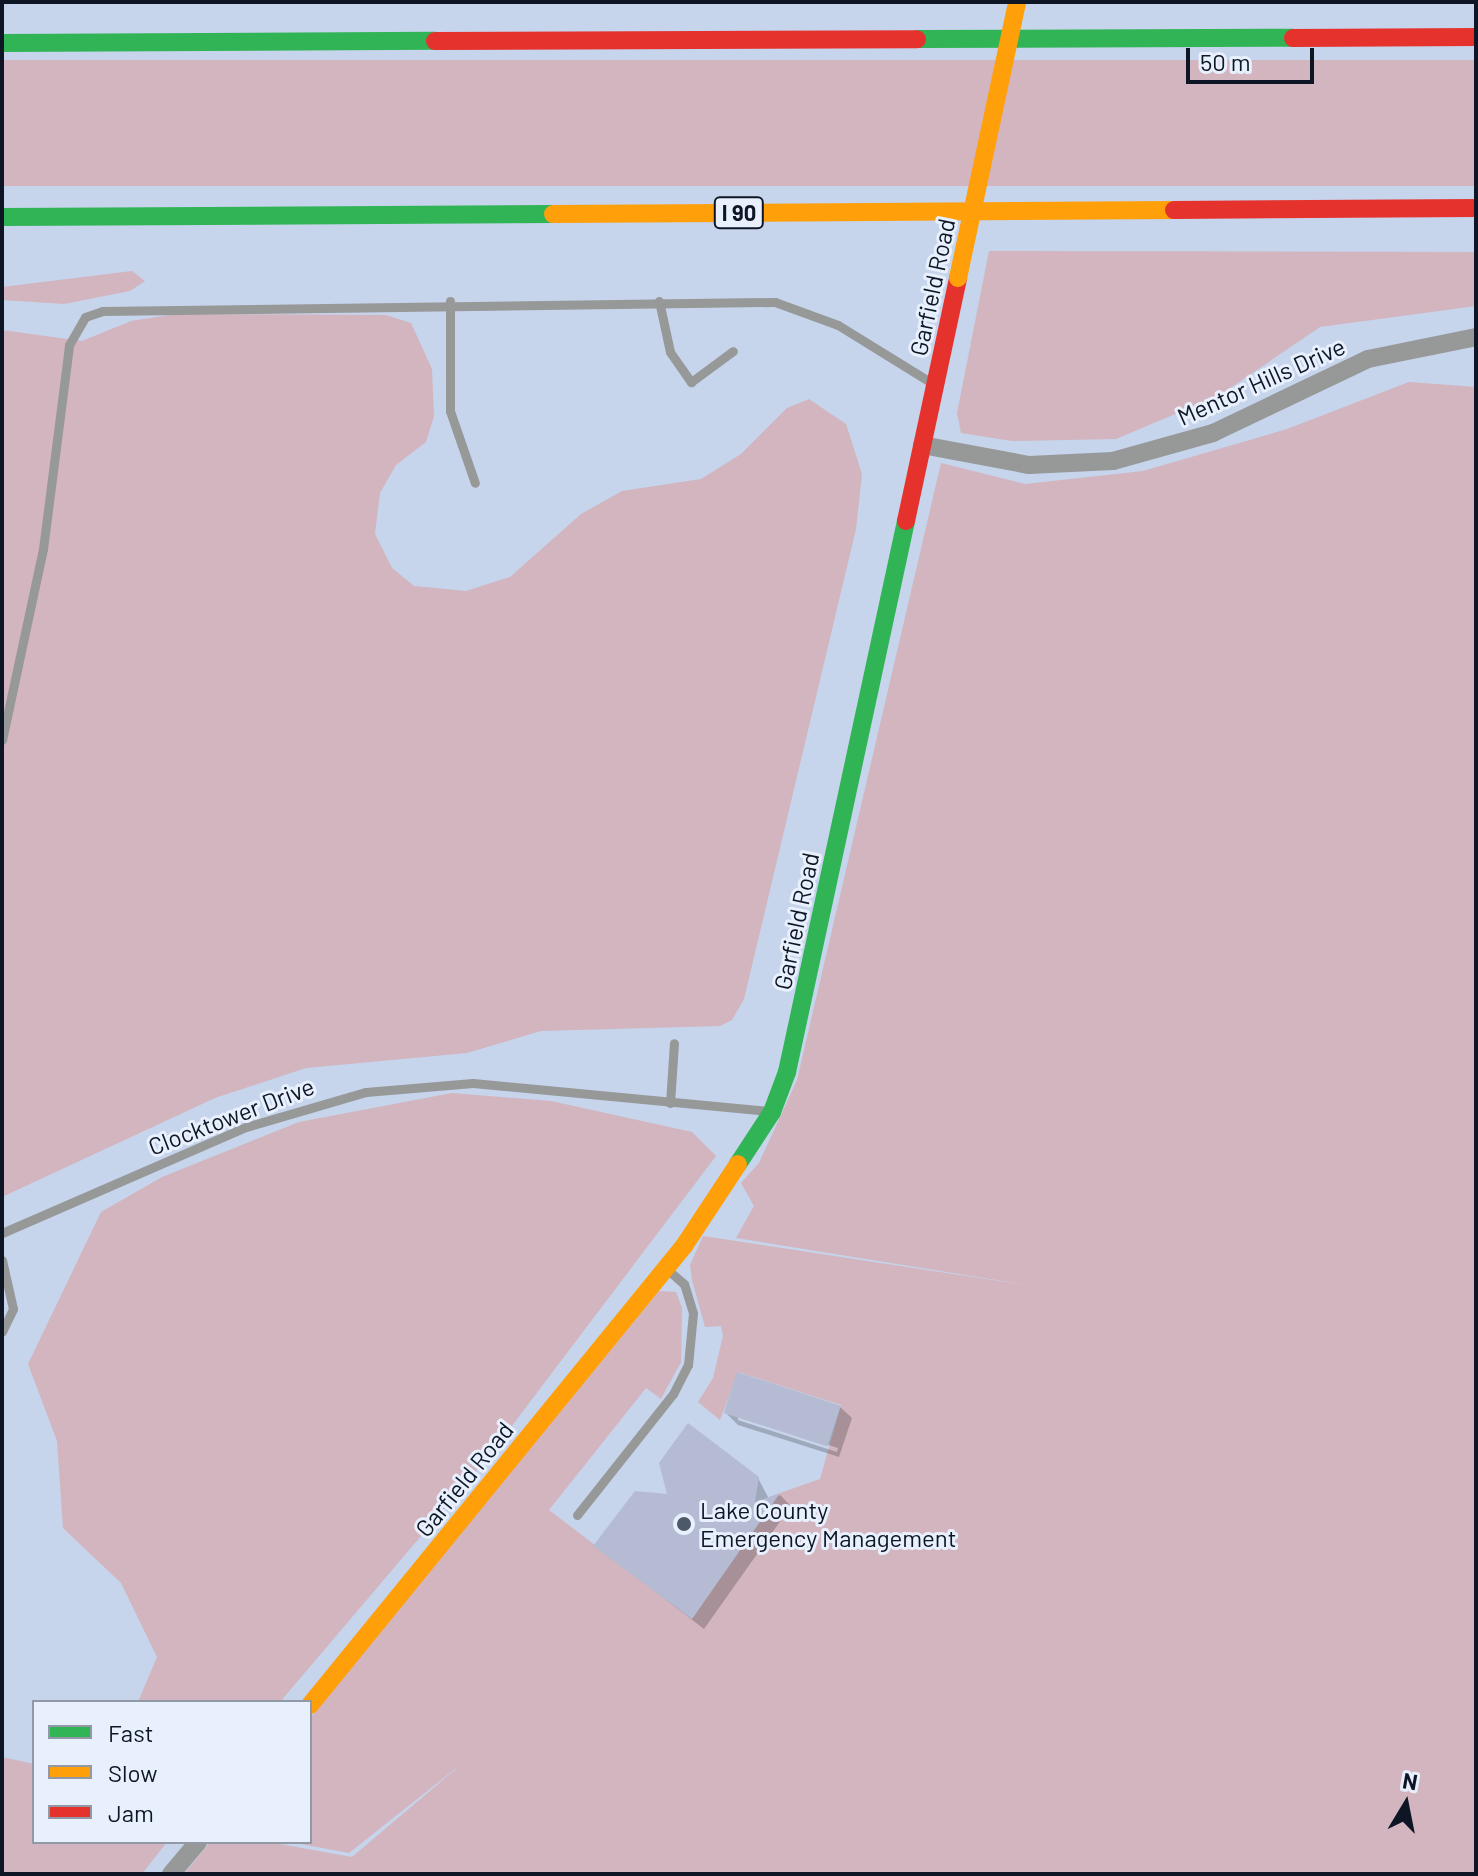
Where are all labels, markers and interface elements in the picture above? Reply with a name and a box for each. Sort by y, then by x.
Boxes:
scale bar [1190,32,1318,82]
text: 50 m [1200,47,1251,76]
road number: I 90 [713,195,765,231]
street label: Garfield Road [903,216,961,358]
street label: Mentor Hills Drive [1173,331,1349,431]
street label: Garfield Road [767,850,825,992]
street label: Clocktower Drive [144,1071,318,1161]
street label: Garfield Road [409,1416,519,1542]
place label: Lake County Emergency Management [700,1496,956,1552]
marker: Lake County Emergency Management [675,1515,693,1533]
legend [32,1700,312,1844]
text: Fast [108,1718,153,1747]
text: Slow [108,1758,157,1787]
north arrow [1366,1764,1446,1844]
text: N [1401,1766,1420,1794]
text: Jam [108,1798,154,1827]

